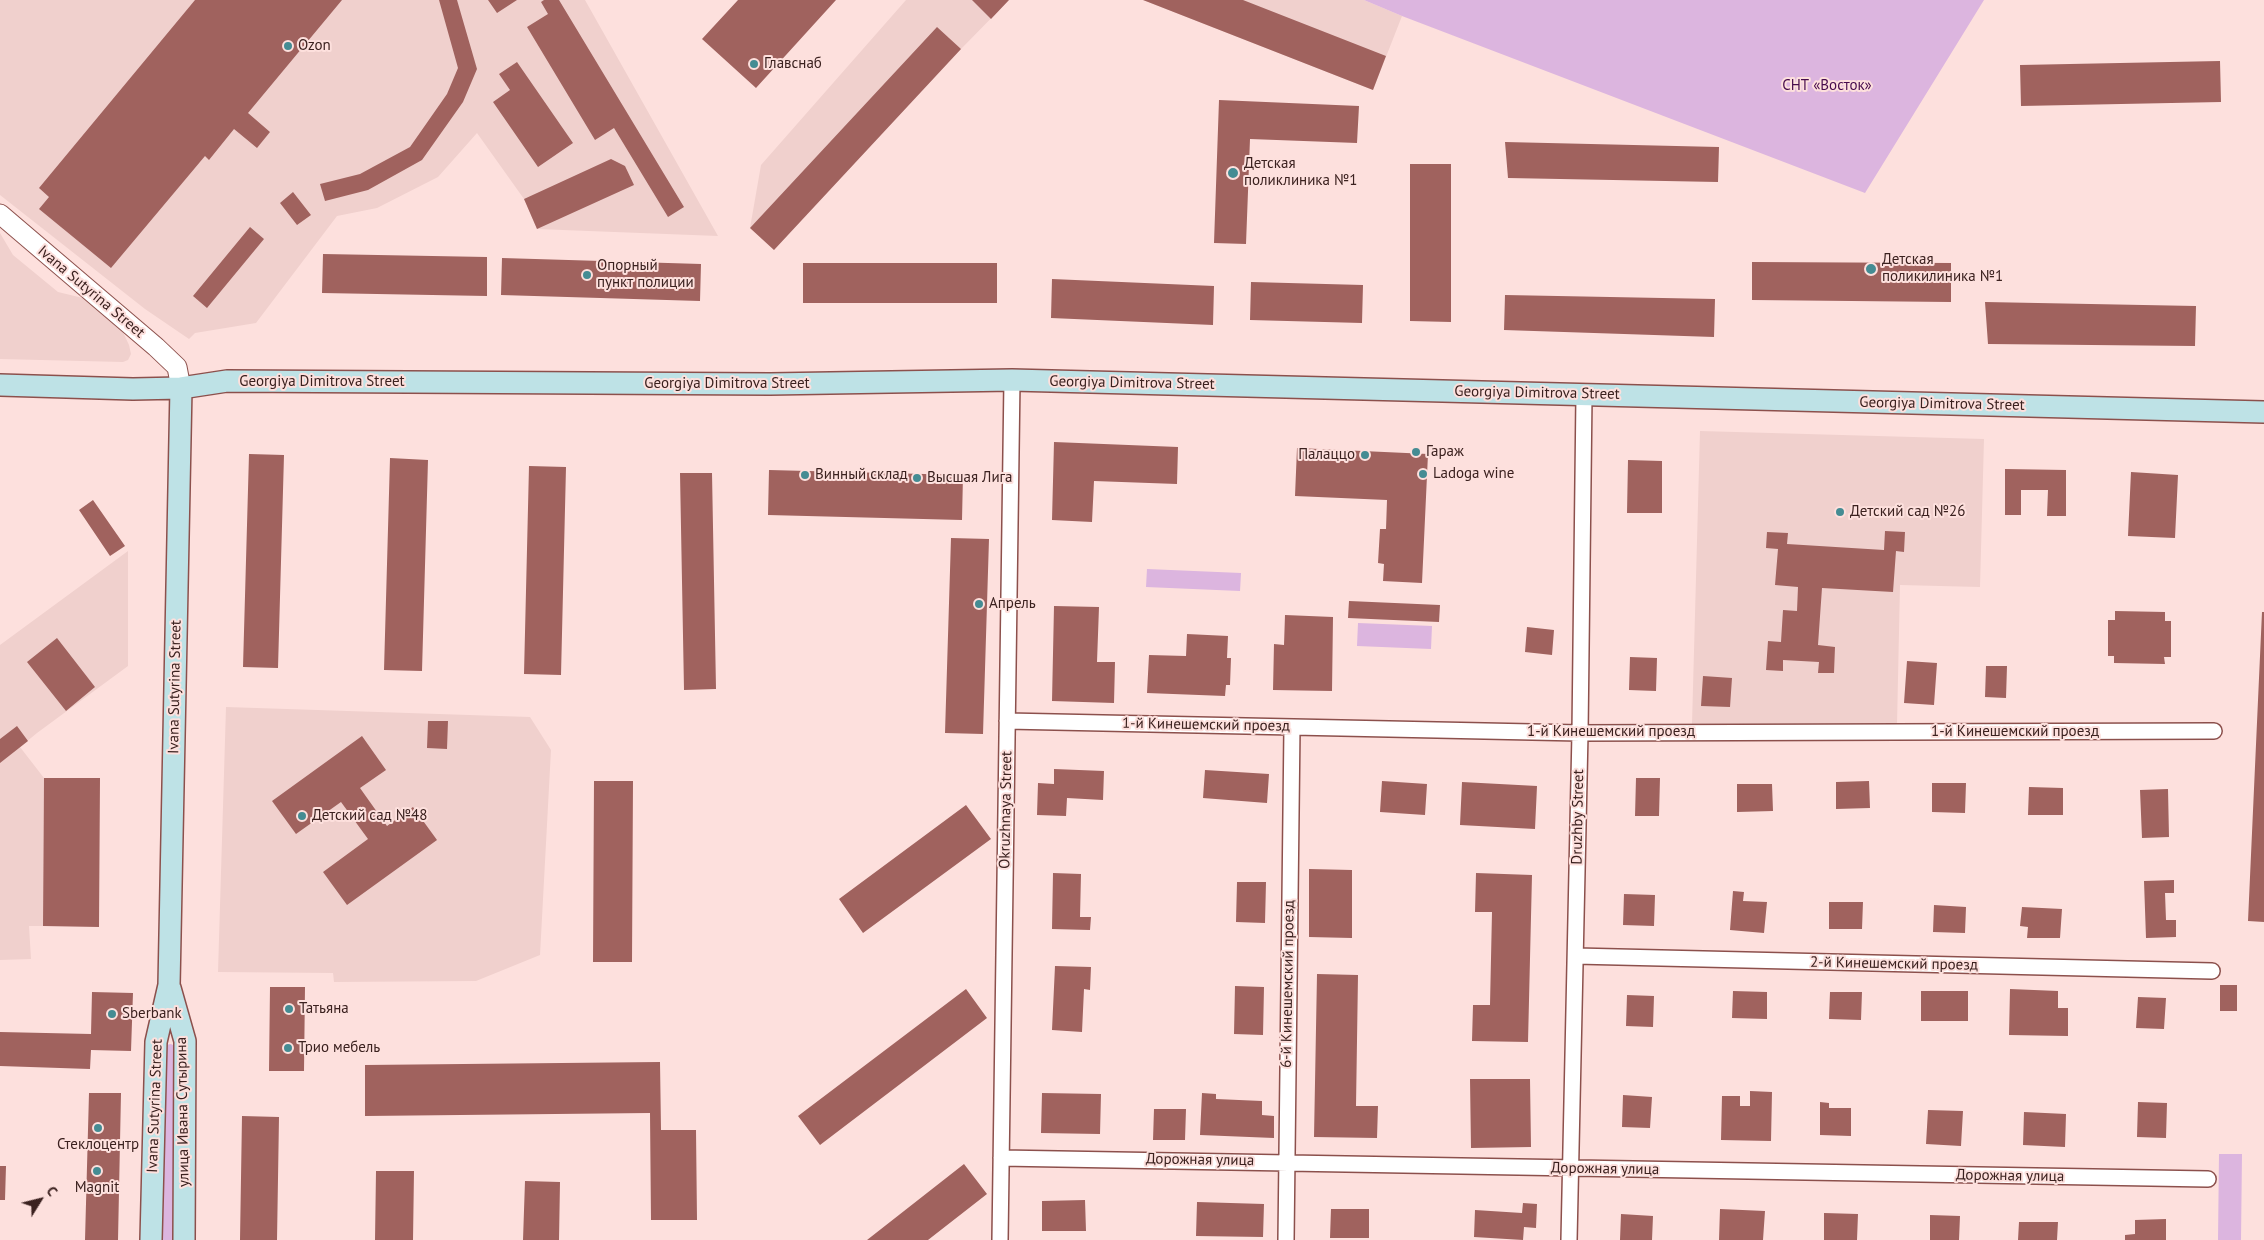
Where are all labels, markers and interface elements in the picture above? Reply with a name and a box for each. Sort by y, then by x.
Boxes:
place label: Ozon [298,37,331,55]
marker: Ozon [282,40,294,52]
place label: Главснаб [764,55,822,73]
marker: Главснаб [748,58,760,70]
park label: СНТ «Восток» [1782,77,1872,95]
place label: Детская поликлиника №1 [1244,155,1357,190]
marker: Детская поликлиника №1 [1226,166,1240,180]
street label: Ivana Sutyrina Street [34,242,148,342]
place label: Детская поликилиника №1 [1882,251,2003,286]
place label: Опорный пункт полиции [597,257,694,292]
marker: Детская поликилиника №1 [1864,262,1878,276]
marker: Опорный пункт полиции [581,269,593,281]
street label: Georgiya Dimitrova Street [239,373,405,391]
street label: Georgiya Dimitrova Street [1049,373,1215,393]
street label: Georgiya Dimitrova Street [644,375,810,393]
street label: Georgiya Dimitrova Street [1454,383,1620,403]
street label: Georgiya Dimitrova Street [1859,394,2025,414]
place label: Гараж [1426,443,1464,461]
place label: Палаццо [1298,446,1355,464]
marker: Гараж [1410,446,1422,458]
marker: Палаццо [1359,449,1371,461]
place label: Ladoga wine [1433,465,1514,483]
place label: Винный склад [815,466,908,484]
marker: Ladoga wine [1417,468,1429,480]
marker: Винный склад [799,469,811,481]
place label: Высшая Лига [927,469,1013,487]
marker: Высшая Лига [911,472,923,484]
place label: Детский сад №26 [1850,503,1965,521]
marker: Детский сад №26 [1834,506,1846,518]
place label: Апрель [989,595,1036,613]
marker: Апрель [973,598,985,610]
street label: Ivana Sutyrina Street [165,620,185,754]
street label: 1-й Кинешемский проезд [1122,715,1290,735]
street label: 1-й Кинешемский проезд [1527,723,1695,741]
street label: 1-й Кинешемский проезд [1931,723,2099,741]
street label: Okruzhnaya Street [996,751,1016,869]
street label: Druzhby Street [1568,769,1588,865]
place label: Детский сад №48 [312,807,427,825]
marker: Детский сад №48 [296,810,308,822]
street label: 6-й Кинешемский проезд [1278,900,1298,1068]
street label: 2-й Кинешемский проезд [1810,954,1978,974]
place label: Татьяна [299,1000,349,1018]
marker: Татьяна [283,1003,295,1015]
place label: Sberbank [122,1005,182,1023]
marker: Sberbank [106,1008,118,1020]
street label: улица Ивана Сутырина [173,1037,193,1187]
street label: Ivana Sutyrina Street [144,1039,166,1173]
place label: Трио мебель [298,1039,380,1057]
marker: Трио мебель [282,1042,294,1054]
marker: Стеклоцентр [92,1122,104,1134]
place label: Стеклоцентр [57,1136,139,1154]
street label: Дорожная улица [1146,1150,1254,1170]
street label: Дорожная улица [1551,1159,1659,1179]
marker: Magnit [91,1165,103,1177]
street label: Дорожная улица [1956,1166,2064,1186]
north arrow [15,1175,65,1225]
place label: Magnit [75,1179,119,1197]
text: С [43,1183,62,1200]

